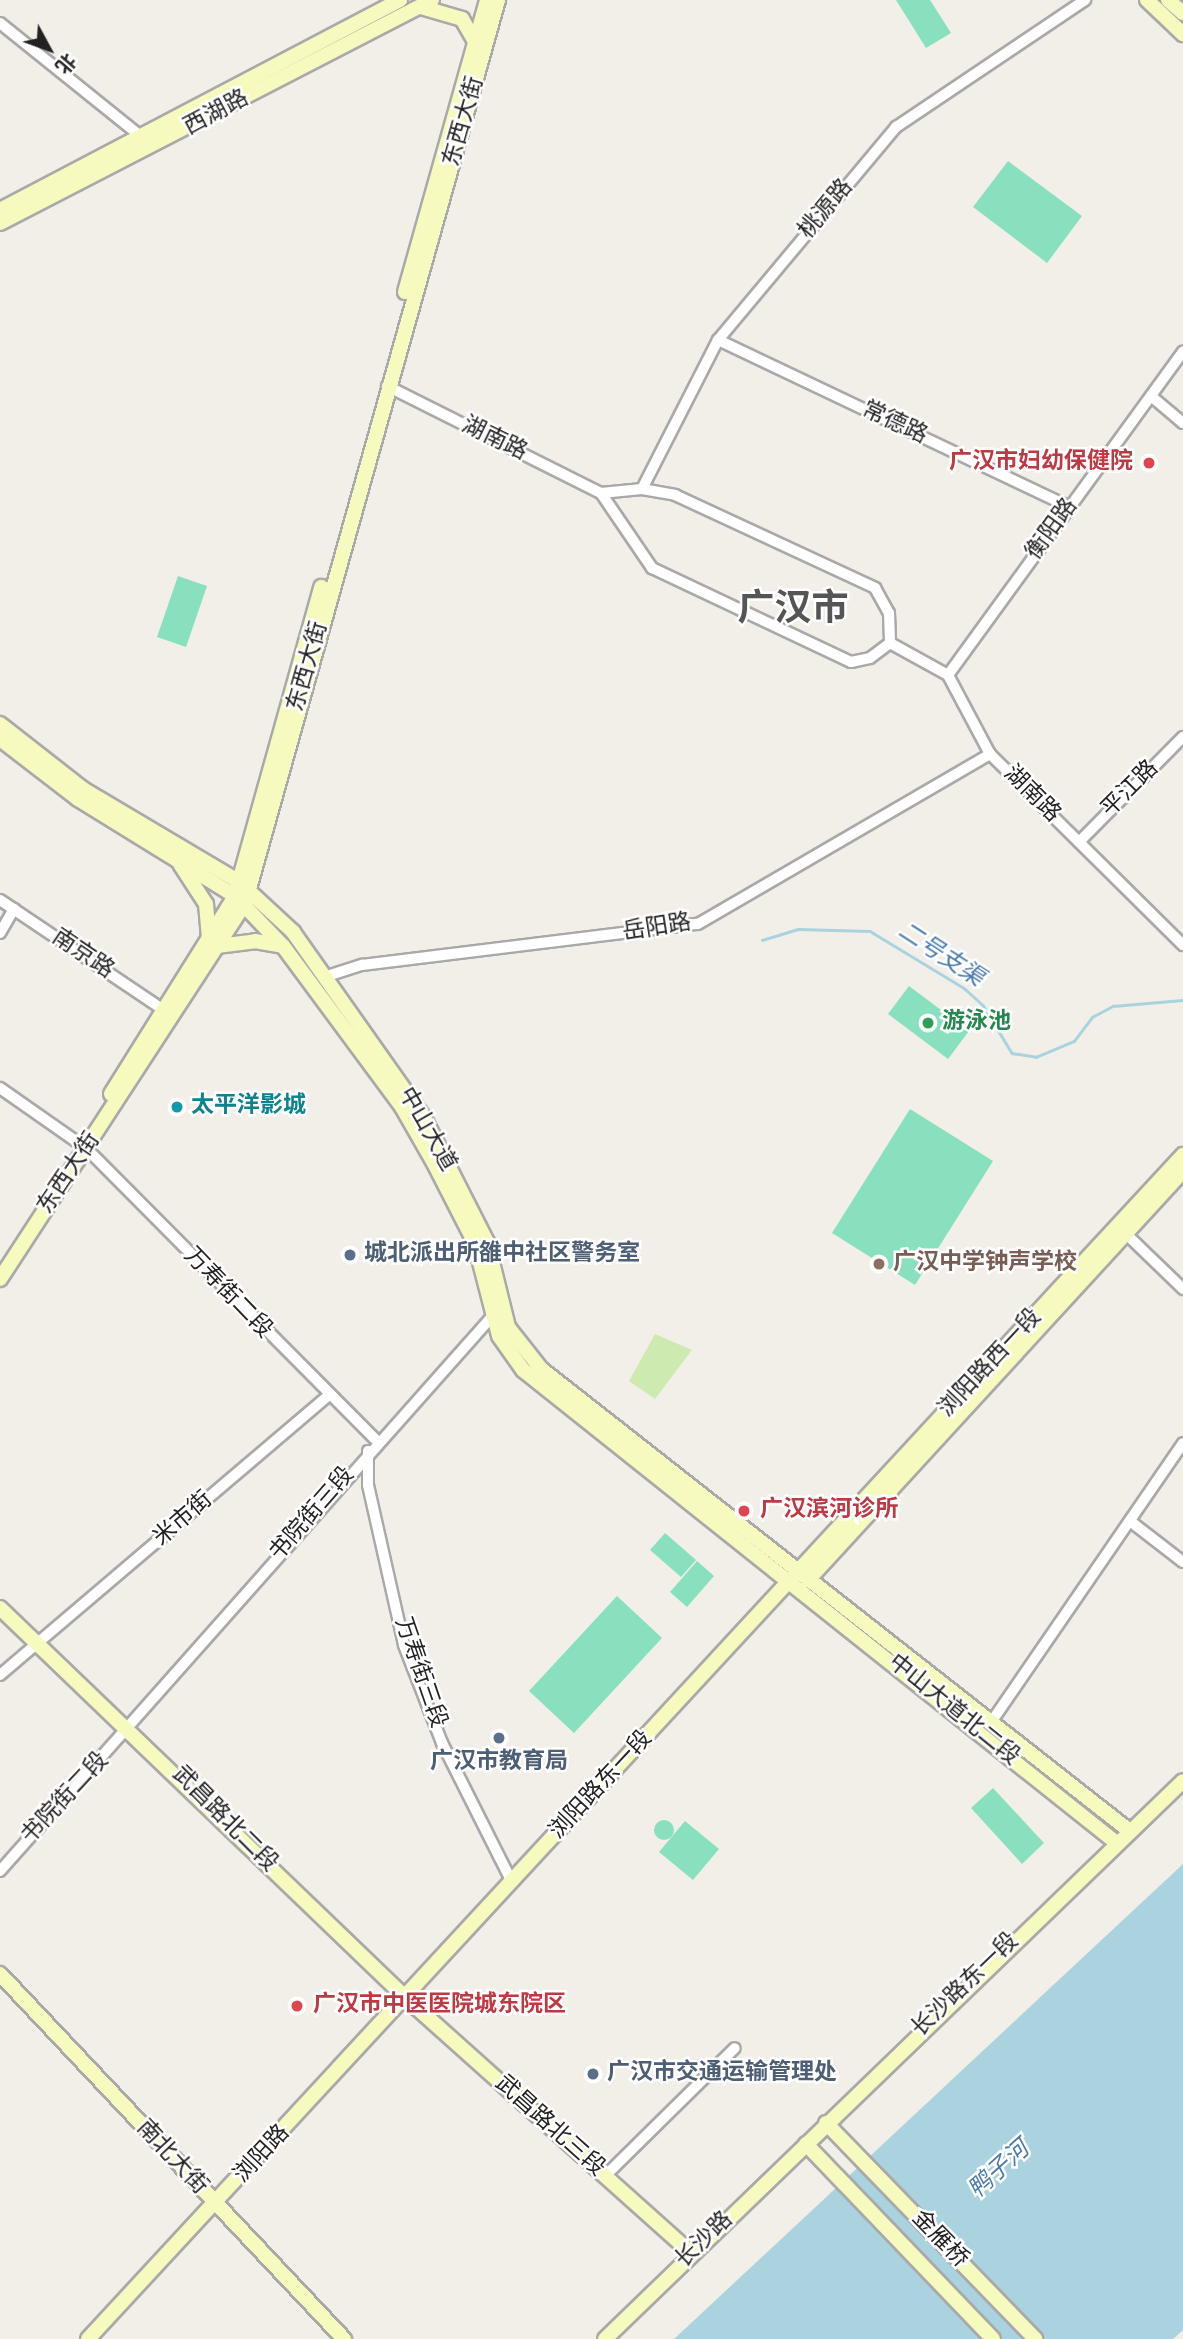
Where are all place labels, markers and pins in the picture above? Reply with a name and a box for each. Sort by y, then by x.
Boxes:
place label: 广汉市妇幼保健院 [949,449,1133,477]
marker: 广汉市妇幼保健院 [1139,453,1159,473]
place label: 游泳池 [942,1009,1011,1037]
marker: 游泳池 [920,1015,936,1031]
place label: 太平洋影城 [191,1093,306,1121]
marker: 太平洋影城 [169,1099,185,1115]
place label: 城北派出所雒中社区警务室 [364,1241,640,1269]
marker: 城北派出所雒中社区警务室 [342,1247,358,1263]
place label: 广汉中学钟声学校 [893,1250,1077,1278]
marker: 广汉中学钟声学校 [871,1256,887,1272]
place label: 广汉滨河诊所 [760,1497,898,1525]
marker: 广汉滨河诊所 [734,1501,754,1521]
marker: 广汉市教育局 [491,1730,507,1746]
place label: 广汉市教育局 [430,1749,568,1777]
place label: 广汉市中医医院城东院区 [313,1992,566,2020]
marker: 广汉市中医医院城东院区 [287,1996,307,2016]
place label: 广汉市交通运输管理处 [607,2060,837,2088]
marker: 广汉市交通运输管理处 [585,2066,601,2082]

